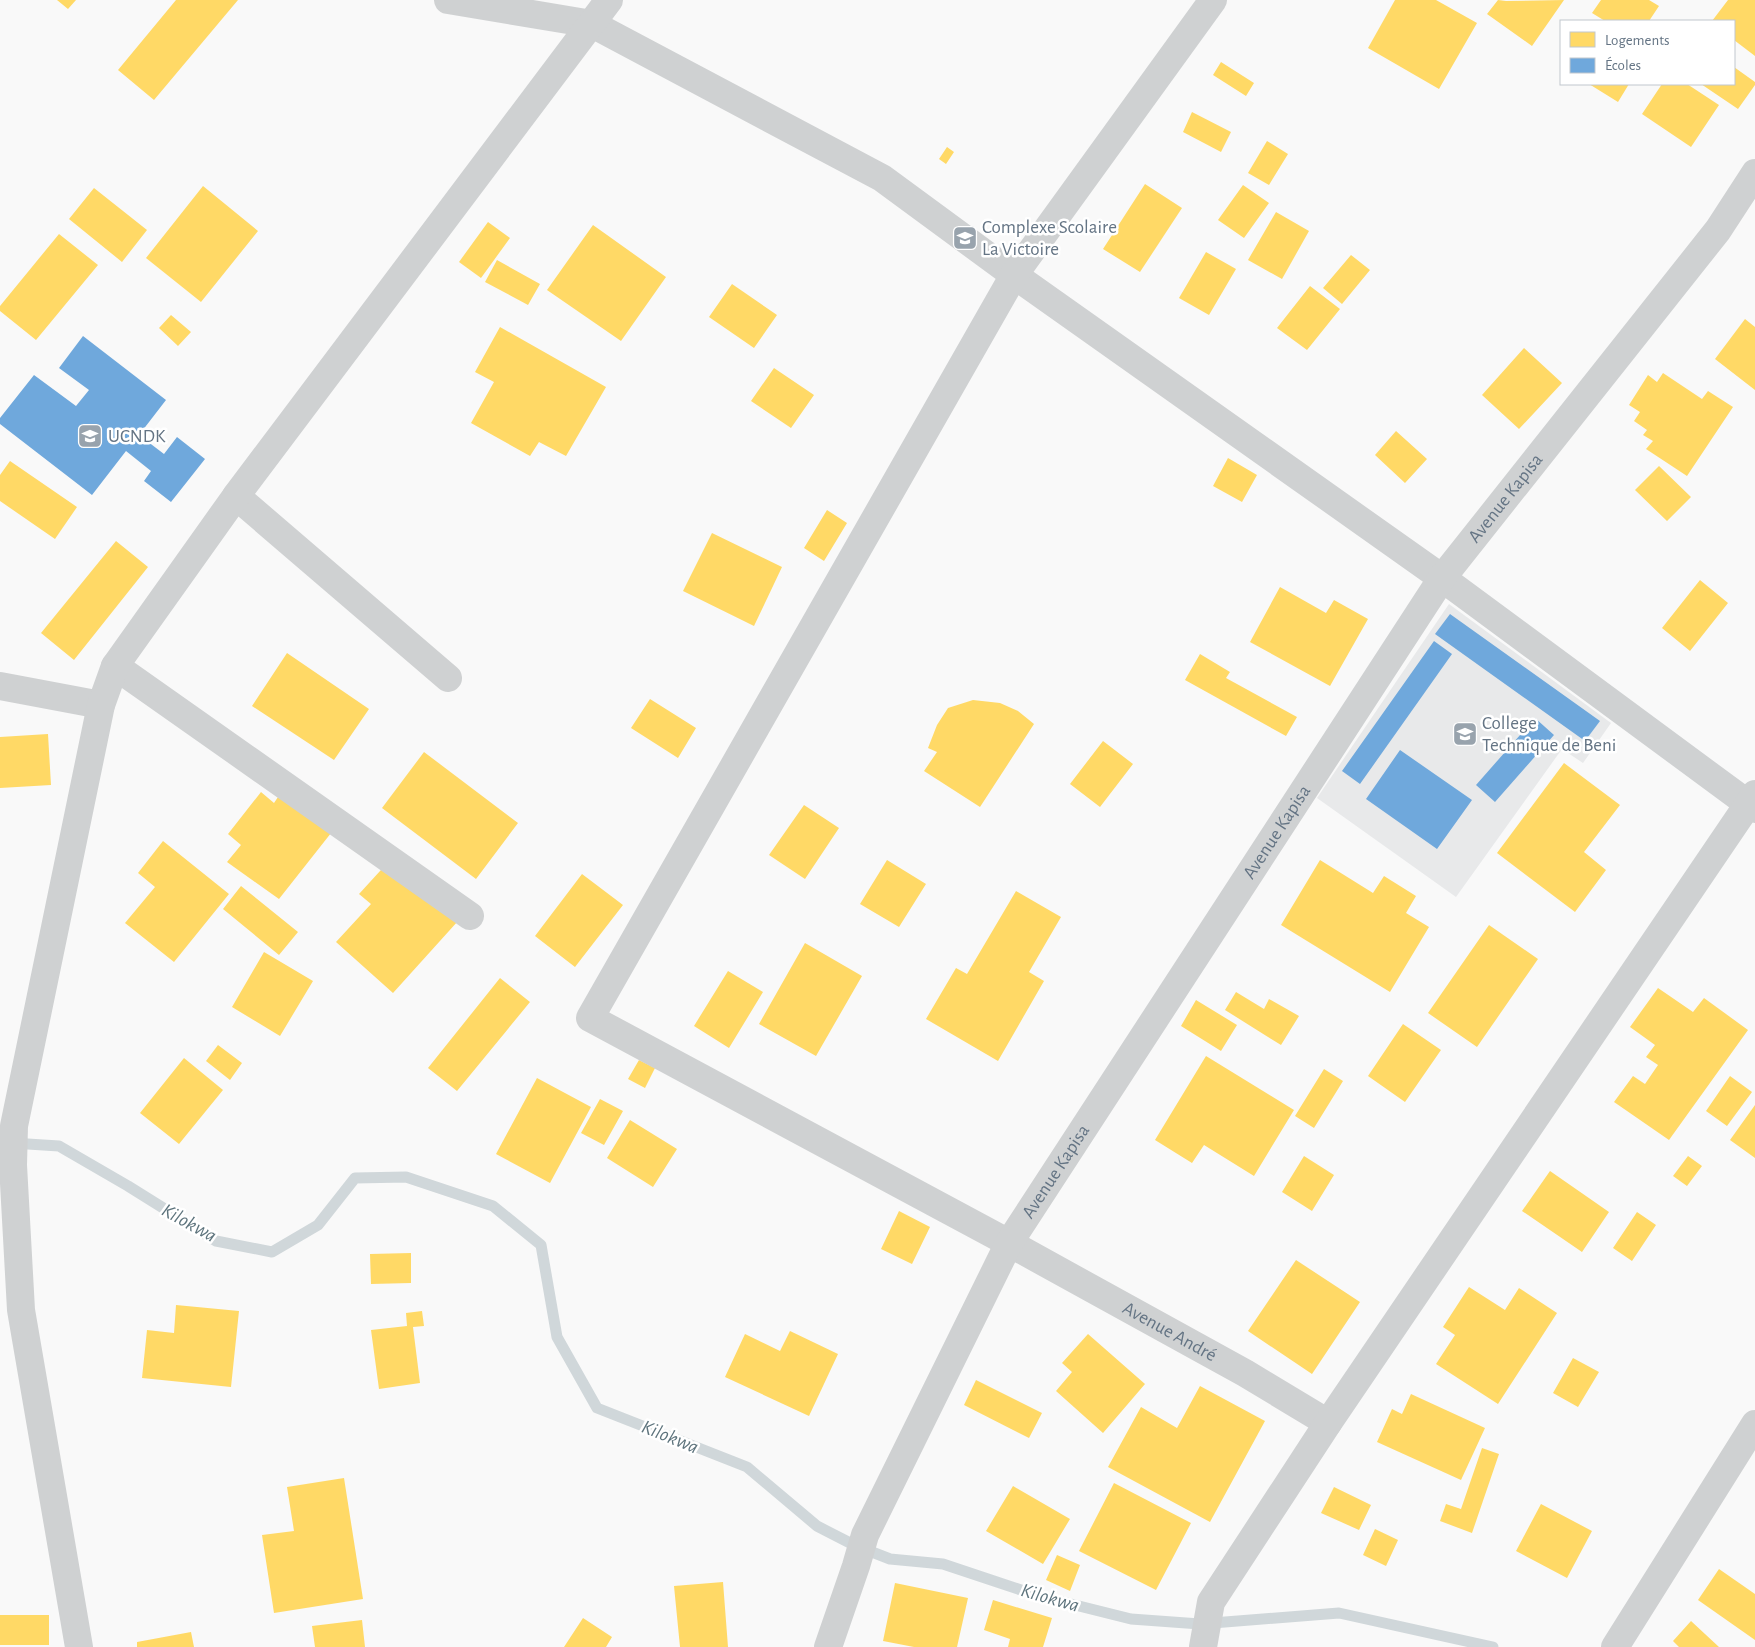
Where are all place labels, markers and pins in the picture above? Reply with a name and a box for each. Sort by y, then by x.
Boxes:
place label: Complexe Scolaire La Victoire [982,218,1117,259]
school or university icon: Complexe Scolaire La Victoire [952,225,978,251]
school or university icon: UCNDK [77,423,103,449]
place label: UCNDK [108,427,166,446]
place label: College Technique de Beni [1482,714,1616,755]
school or university icon: College Technique de Beni [1452,721,1478,747]

